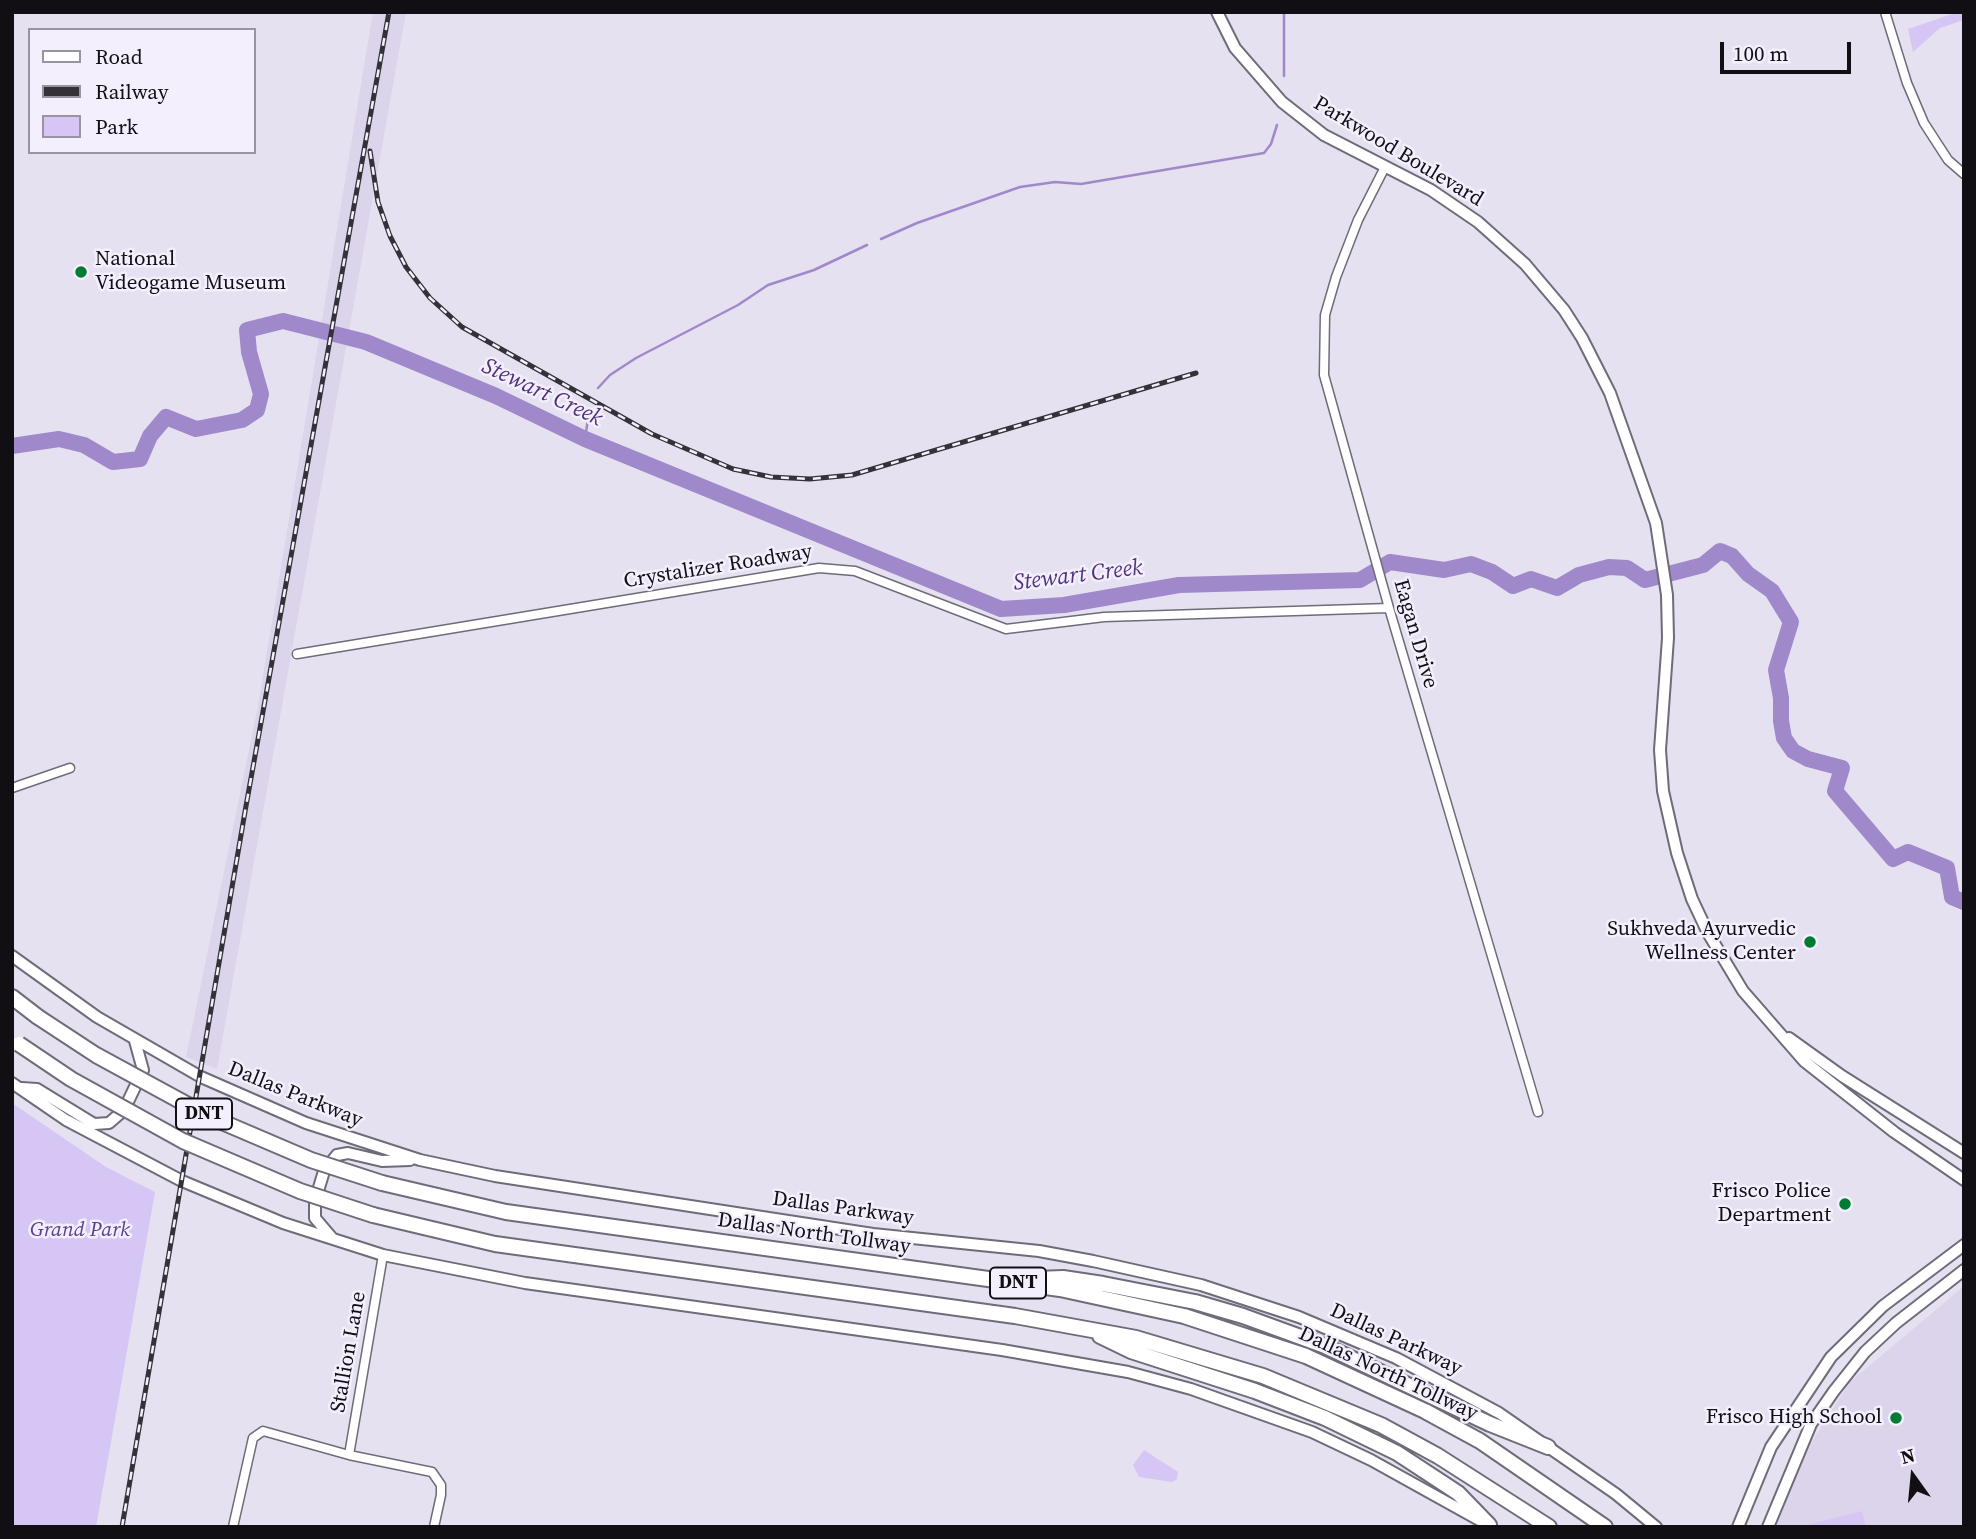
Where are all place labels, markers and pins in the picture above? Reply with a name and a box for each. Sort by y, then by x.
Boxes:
place label: National Videogame Museum [95,247,286,297]
marker: National Videogame Museum [73,264,89,280]
place label: Sukhveda Ayurvedic Wellness Center [1607,917,1796,967]
marker: Sukhveda Ayurvedic Wellness Center [1802,934,1818,950]
place label: Frisco Police Department [1712,1179,1831,1229]
marker: Frisco Police Department [1837,1196,1853,1212]
place label: Frisco High School [1706,1405,1882,1431]
marker: Frisco High School [1888,1410,1904,1426]

